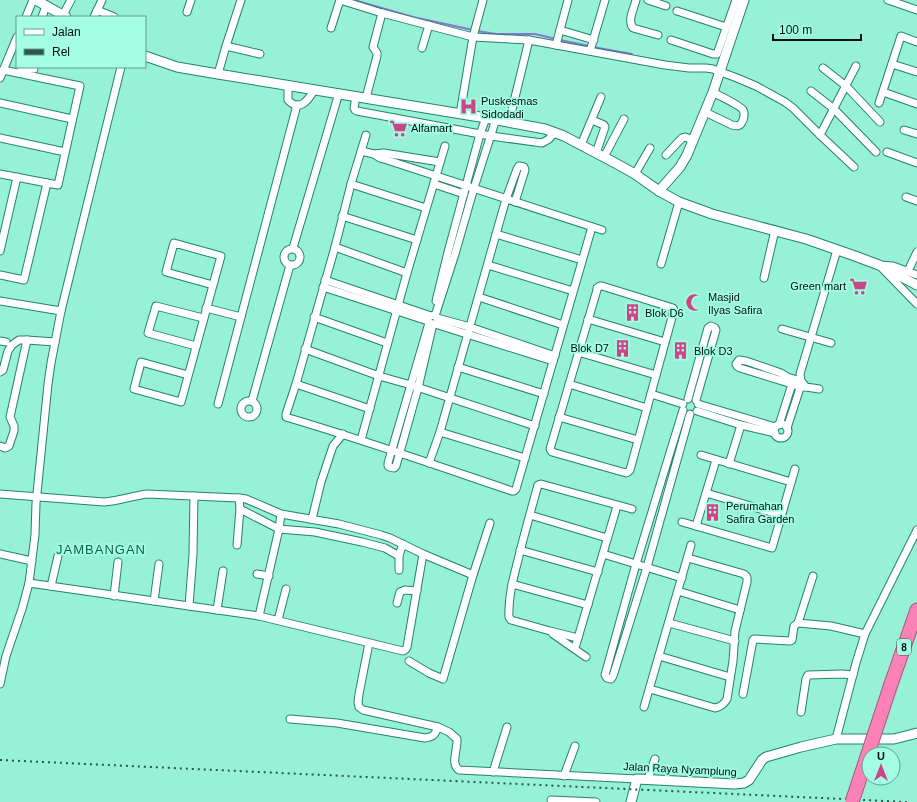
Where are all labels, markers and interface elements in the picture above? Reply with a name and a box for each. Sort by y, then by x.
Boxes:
legend [16,16,146,68]
scale bar [773,16,861,42]
text: 100 m [779,23,812,37]
text: Jalan [52,25,81,39]
text: Rel [52,45,70,59]
place label: Puskesmas Sidodadi [481,95,538,120]
hospital icon: Puskesmas Sidodadi [458,97,478,117]
supermarket icon: Alfamart [388,118,408,138]
place label: Alfamart [411,122,452,134]
supermarket icon: Green mart [849,276,869,296]
place label: Green mart [790,280,846,292]
place label: Masjid Ilyas Safira [708,291,763,316]
mosque icon: Masjid Ilyas Safira [685,293,705,313]
building icon: Blok D6 [622,303,642,323]
place label: Blok D6 [645,307,684,319]
building icon: Blok D7 [612,338,632,358]
building icon: Blok D3 [671,341,691,361]
place label: Blok D7 [570,342,609,354]
place label: Blok D3 [694,345,733,357]
place label: Perumahan Safira Garden [726,500,794,525]
building icon: Perumahan Safira Garden [703,502,723,522]
district label: JAMBANGAN [56,542,146,557]
road number: 8 [897,639,911,655]
north arrow [861,746,901,786]
text: U [877,750,885,762]
street label: Jalan Raya Nyamplung [623,760,737,778]

